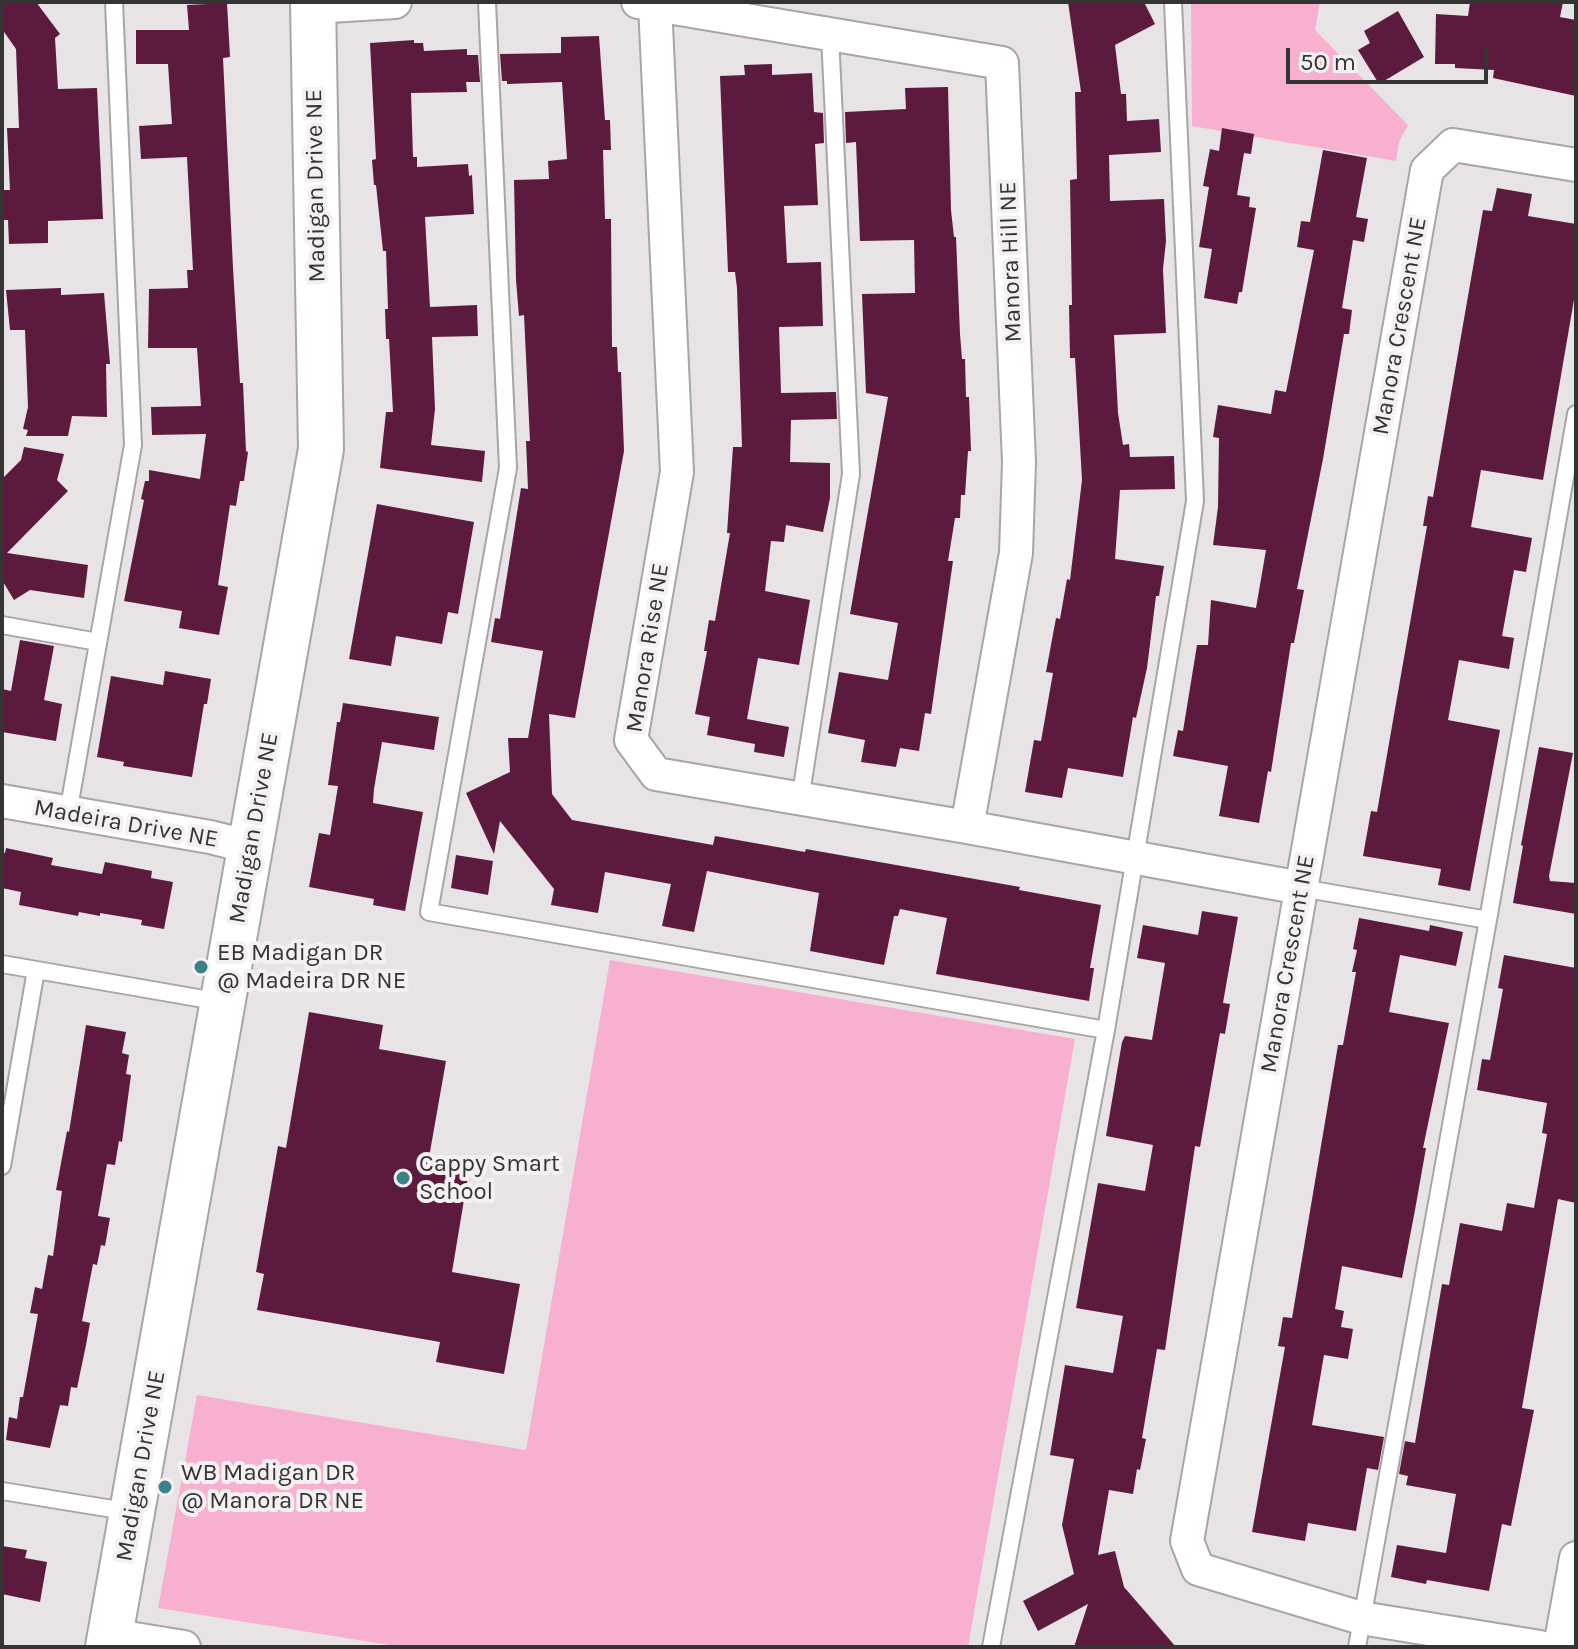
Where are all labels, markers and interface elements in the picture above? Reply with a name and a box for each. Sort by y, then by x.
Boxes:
scale bar [1290,32,1492,82]
text: 50 m [1300,48,1356,76]
street label: Madigan Drive NE [300,89,332,283]
street label: Manora Hill NE [994,181,1028,343]
street label: Manora Crescent NE [1367,215,1433,437]
street label: Manora Rise NE [620,561,676,735]
street label: Madigan Drive NE [223,730,285,926]
street label: Madeira Drive NE [32,794,220,854]
street label: Manora Crescent NE [1255,853,1321,1075]
place label: EB Madigan DR @ Madeira DR NE [217,939,406,995]
marker: EB Madigan DR @ Madeira DR NE [192,958,210,976]
place label: Cappy Smart School [419,1150,560,1206]
marker: Cappy Smart School [394,1169,412,1187]
street label: Madigan Drive NE [110,1368,172,1564]
place label: WB Madigan DR @ Manora DR NE [181,1459,364,1515]
marker: WB Madigan DR @ Manora DR NE [156,1478,174,1496]

